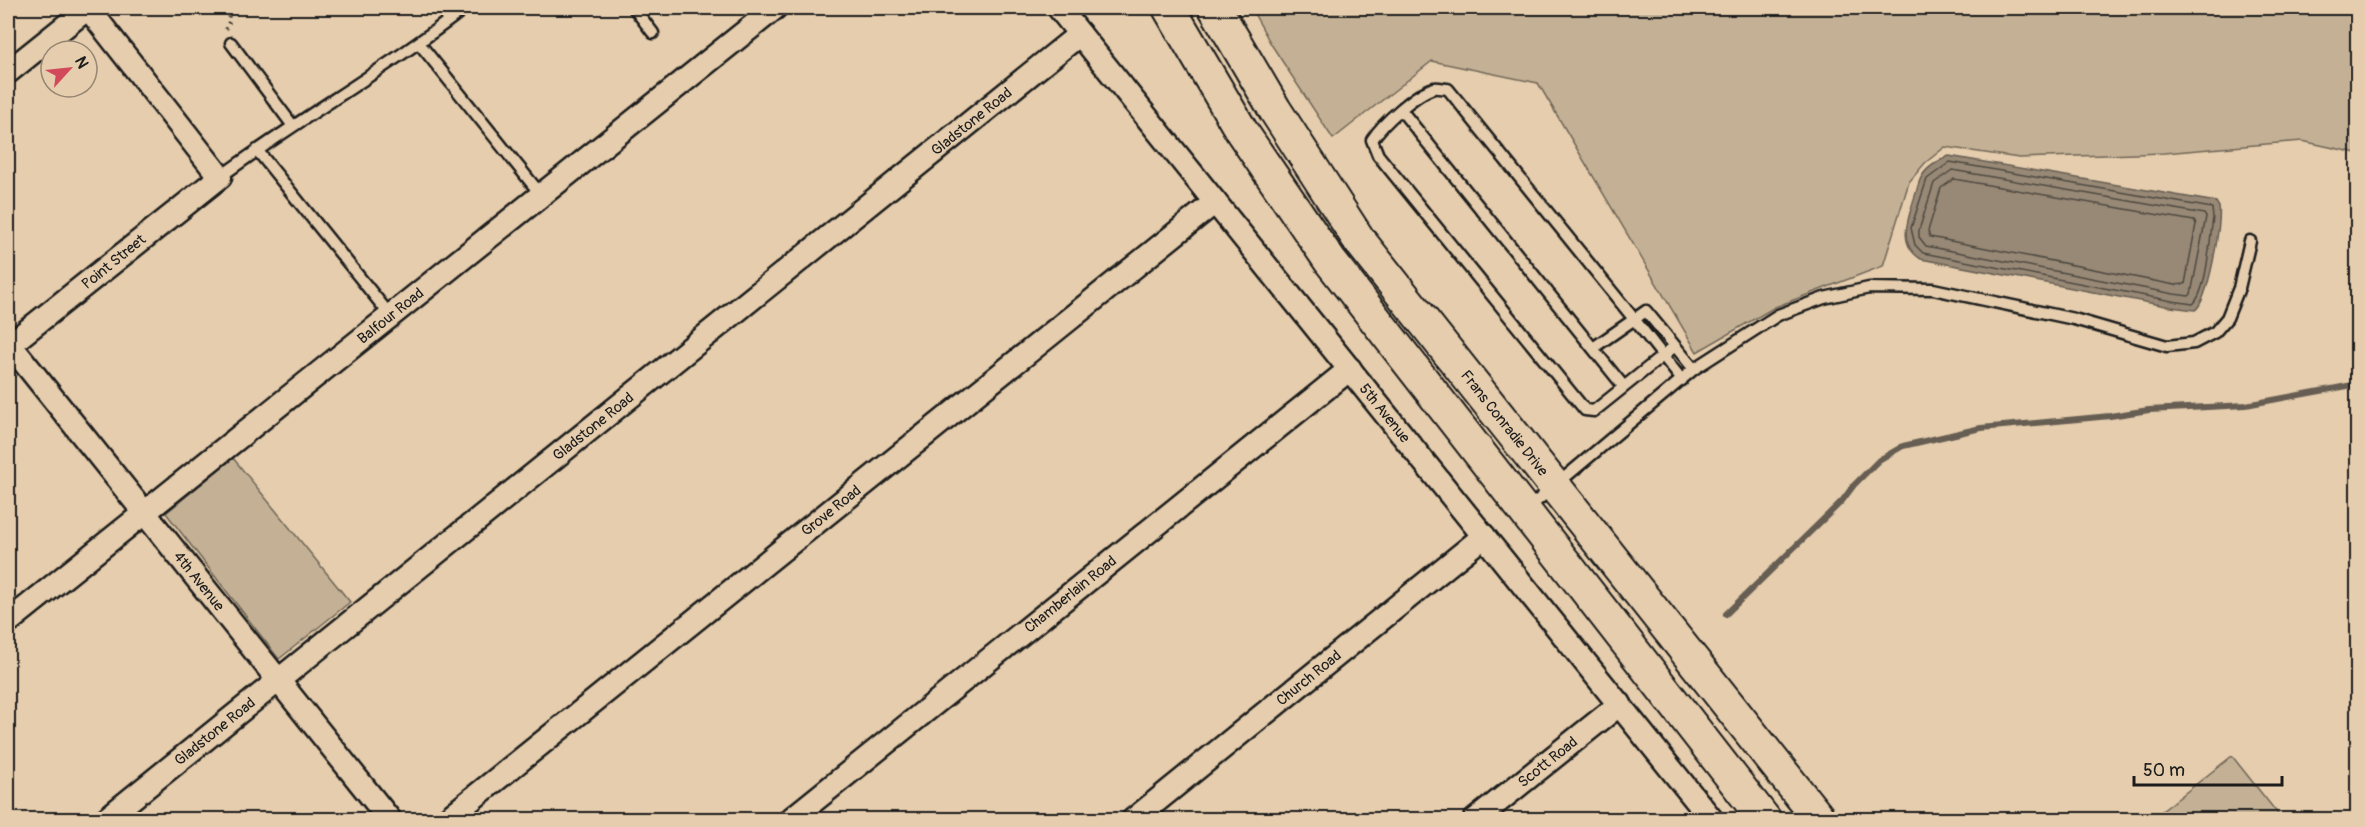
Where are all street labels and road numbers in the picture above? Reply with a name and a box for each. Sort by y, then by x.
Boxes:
street label: Gladstone Road [927,83,1016,160]
street label: Point Street [78,230,151,294]
street label: Balfour Road [354,283,428,348]
street label: Frans Conradie Drive [1457,366,1553,480]
street label: 5th Avenue [1355,380,1415,447]
street label: Gladstone Road [549,388,638,465]
street label: Grove Road [797,481,865,540]
street label: 4th Avenue [169,547,229,615]
street label: Chamberlain Road [1021,551,1120,637]
street label: Church Road [1272,646,1345,710]
street label: Gladstone Road [170,693,259,770]
street label: Scott Road [1514,732,1581,791]

